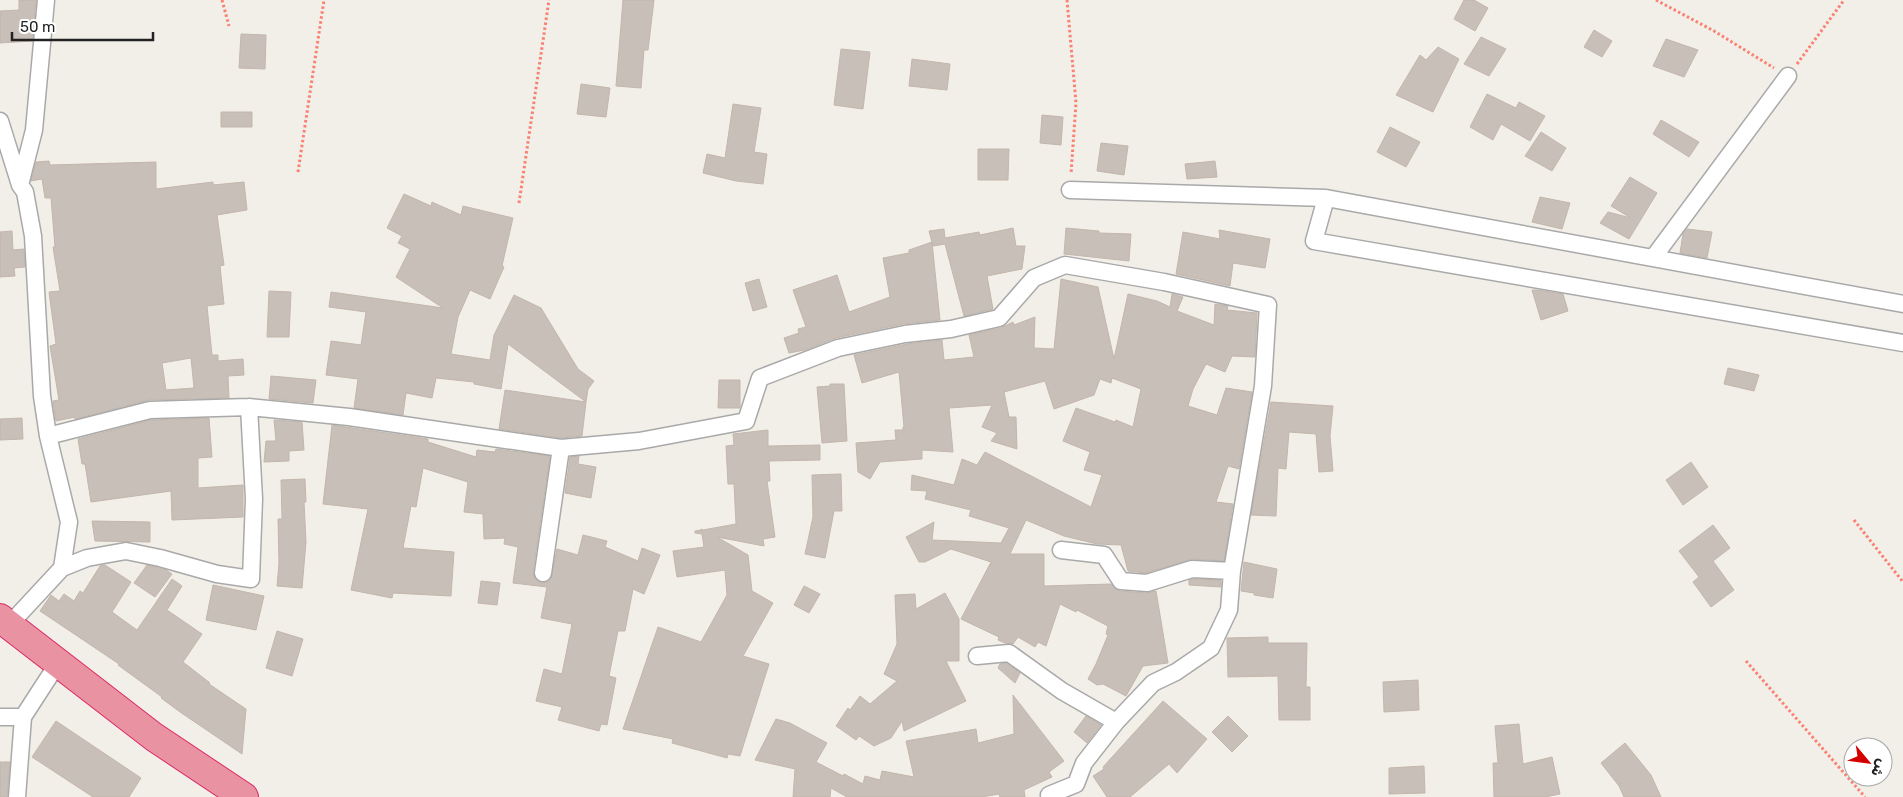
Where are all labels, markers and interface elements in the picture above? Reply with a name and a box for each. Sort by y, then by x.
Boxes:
scale bar [12,10,154,42]
text: 50 m [20,18,55,36]
north arrow [1843,737,1893,787]
text: ش [1867,756,1891,780]

